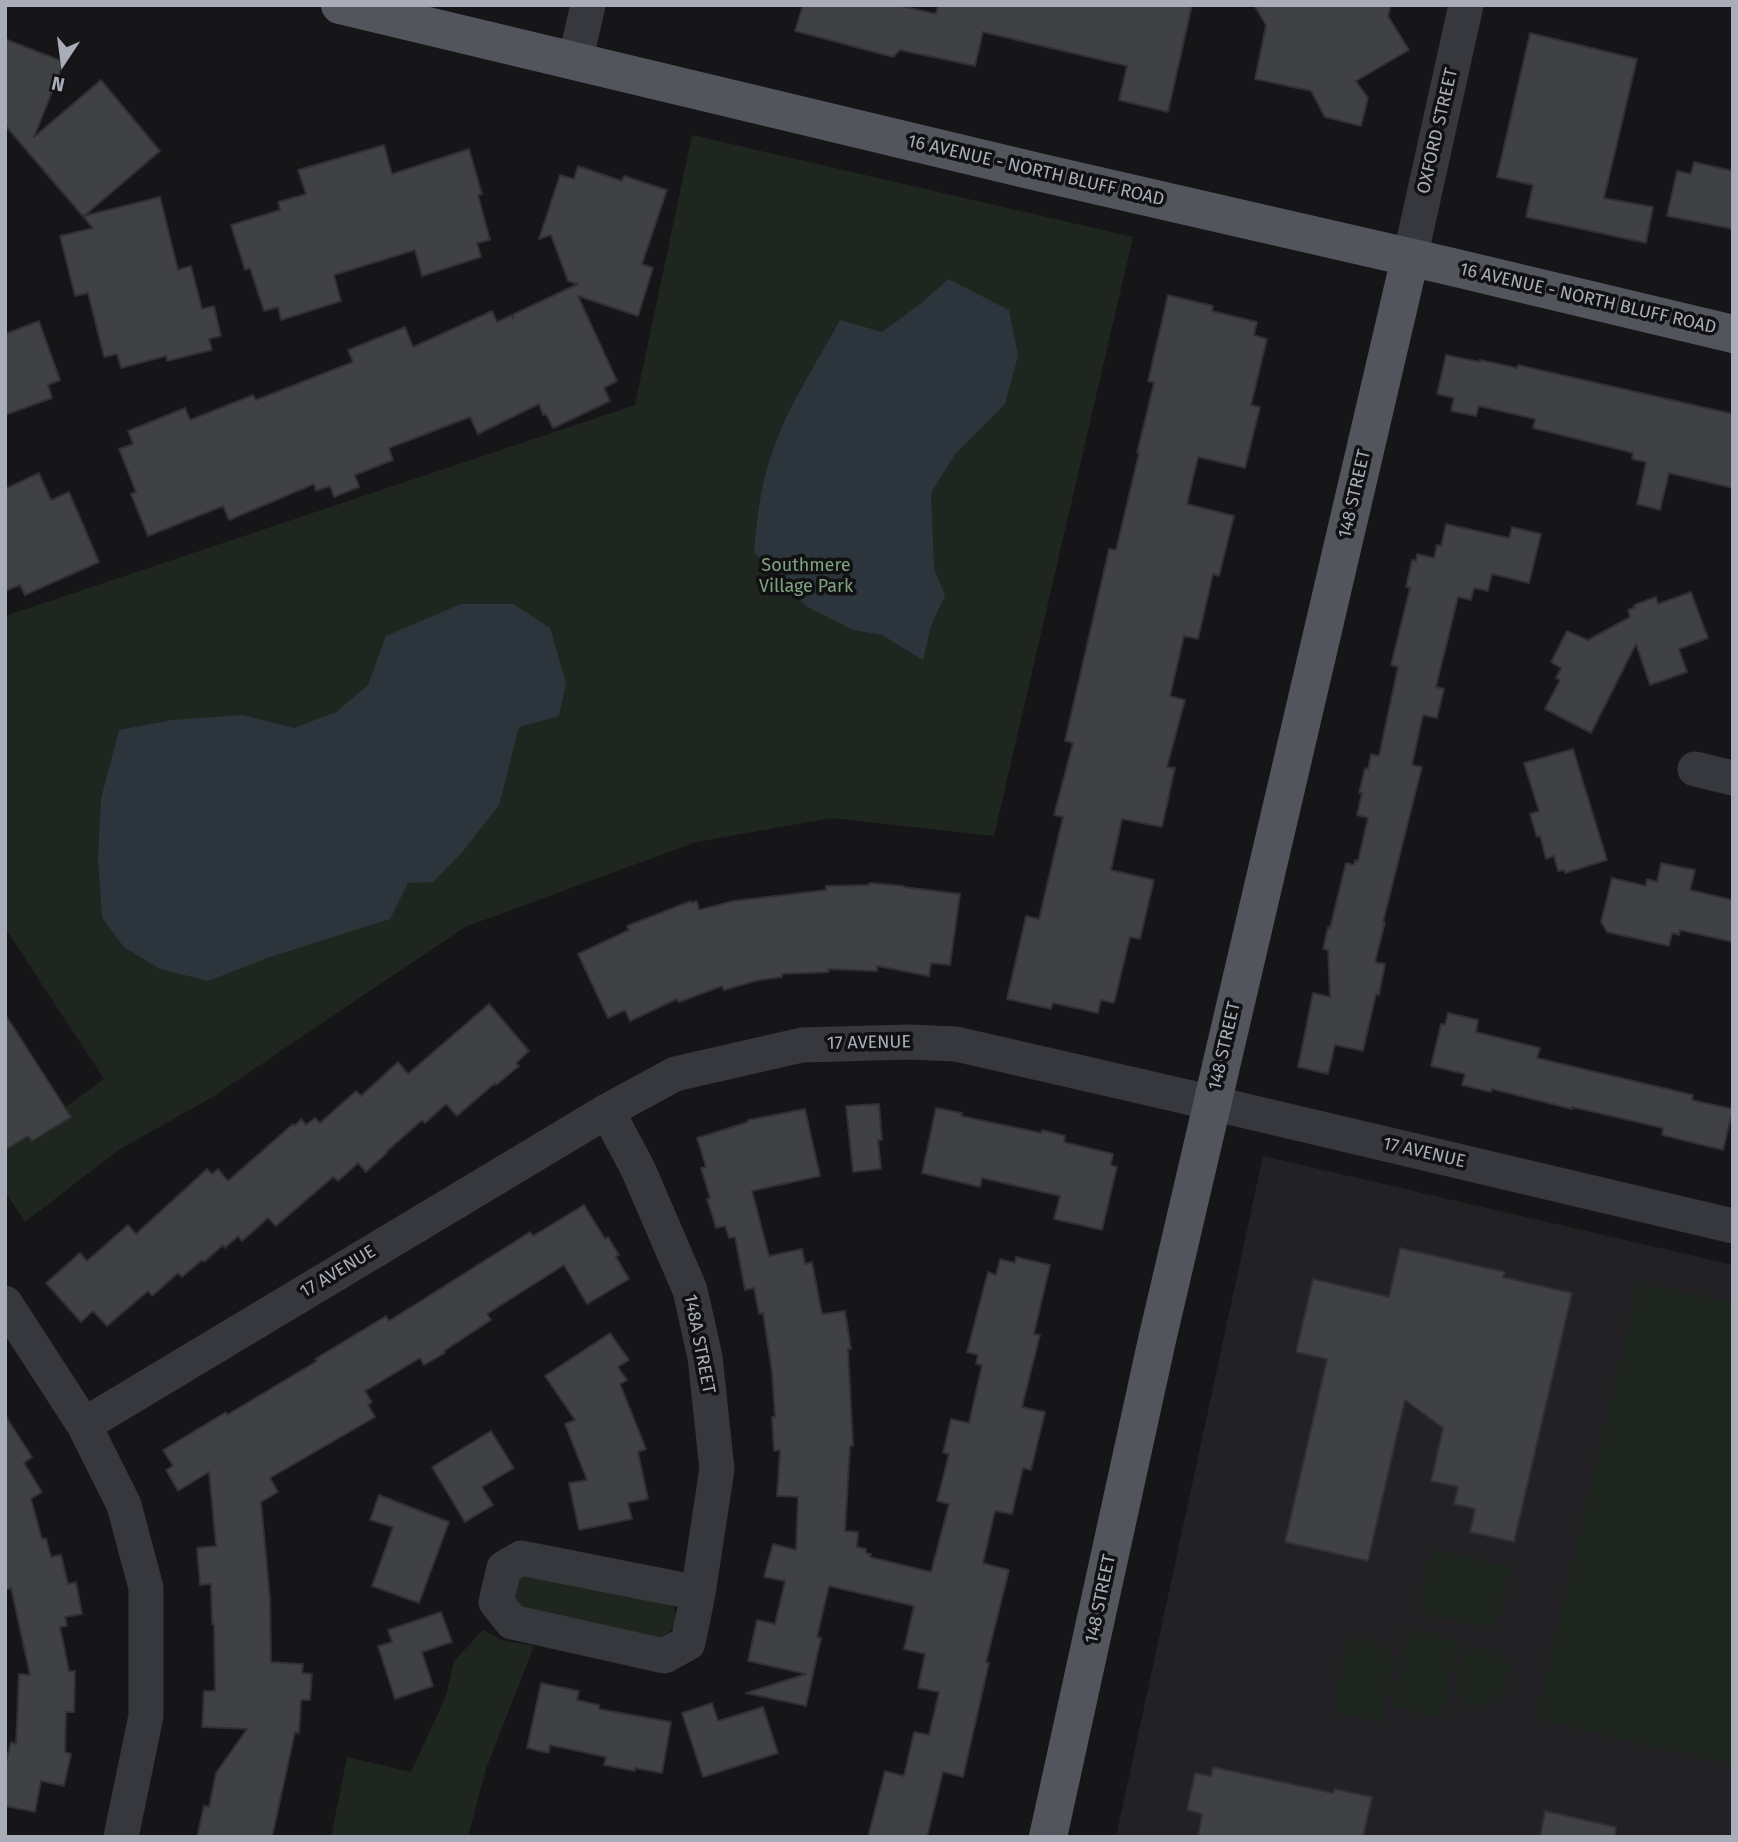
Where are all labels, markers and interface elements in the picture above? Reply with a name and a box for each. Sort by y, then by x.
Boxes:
north arrow [28,28,98,98]
street label: OXFORD STREET [1413,66,1463,196]
text: N [49,71,67,97]
street label: 16 AVENUE - NORTH BLUFF ROAD [906,131,1166,211]
street label: 16 AVENUE - NORTH BLUFF ROAD [1458,259,1718,339]
street label: 148 STREET [1334,448,1376,540]
park label: Southmere Village Park [759,555,853,598]
street label: 148 STREET [1204,1000,1246,1092]
street label: 17 AVENUE [827,1031,911,1055]
street label: 17 AVENUE [1381,1133,1467,1173]
street label: 17 AVENUE [296,1241,380,1303]
street label: 148A STREET [679,1293,719,1395]
street label: 148 STREET [1081,1553,1121,1645]

